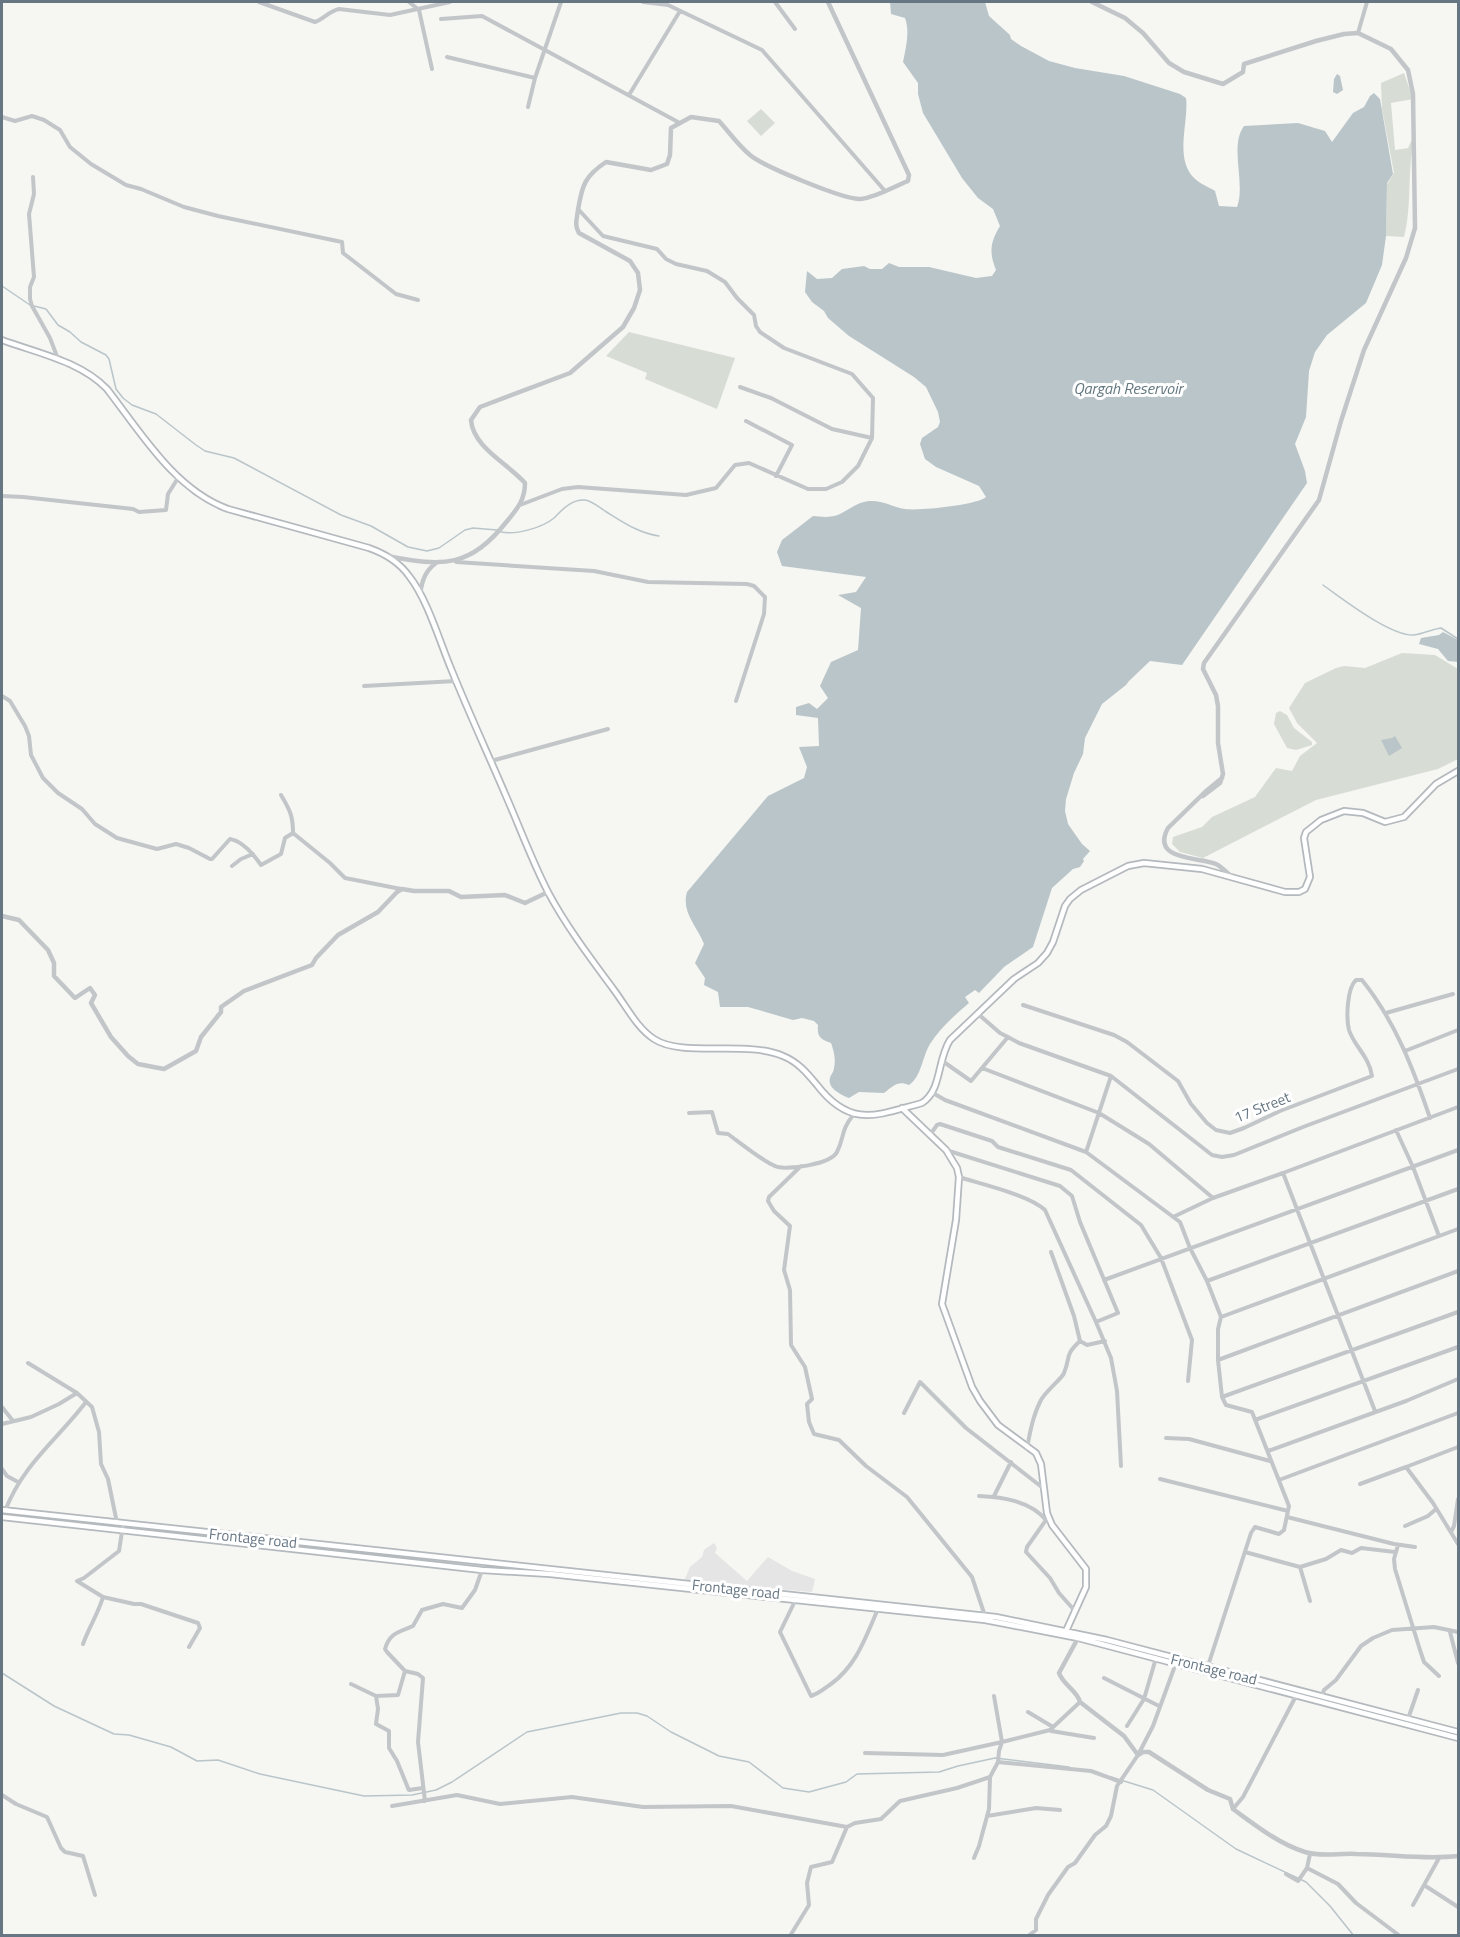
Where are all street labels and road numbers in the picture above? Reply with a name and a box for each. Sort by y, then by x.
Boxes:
street label: 17 Street [1230,1085,1294,1129]
street label: Frontage road [208,1522,298,1554]
street label: Frontage road [691,1573,781,1605]
street label: Frontage road [1168,1647,1260,1691]

